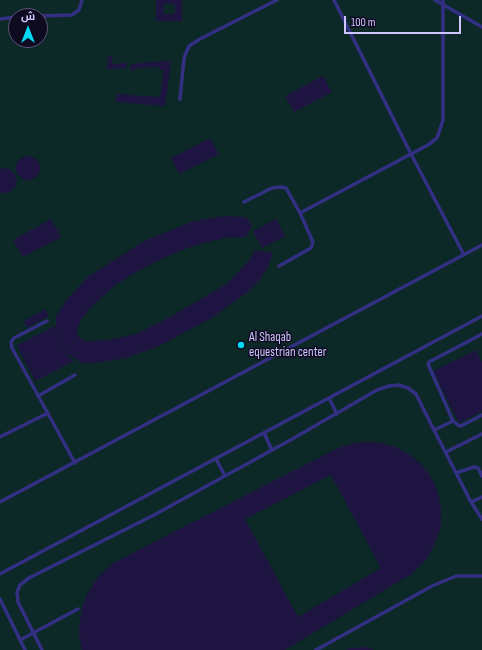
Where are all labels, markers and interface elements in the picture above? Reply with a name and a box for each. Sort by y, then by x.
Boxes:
north arrow [8,8,48,48]
scale bar [346,8,463,34]
text: ش [21,10,35,23]
text: 100 m [351,15,376,30]
place label: Al Shaqab equestrian center [249,330,327,361]
marker: Al Shaqab equestrian center [236,340,246,350]

